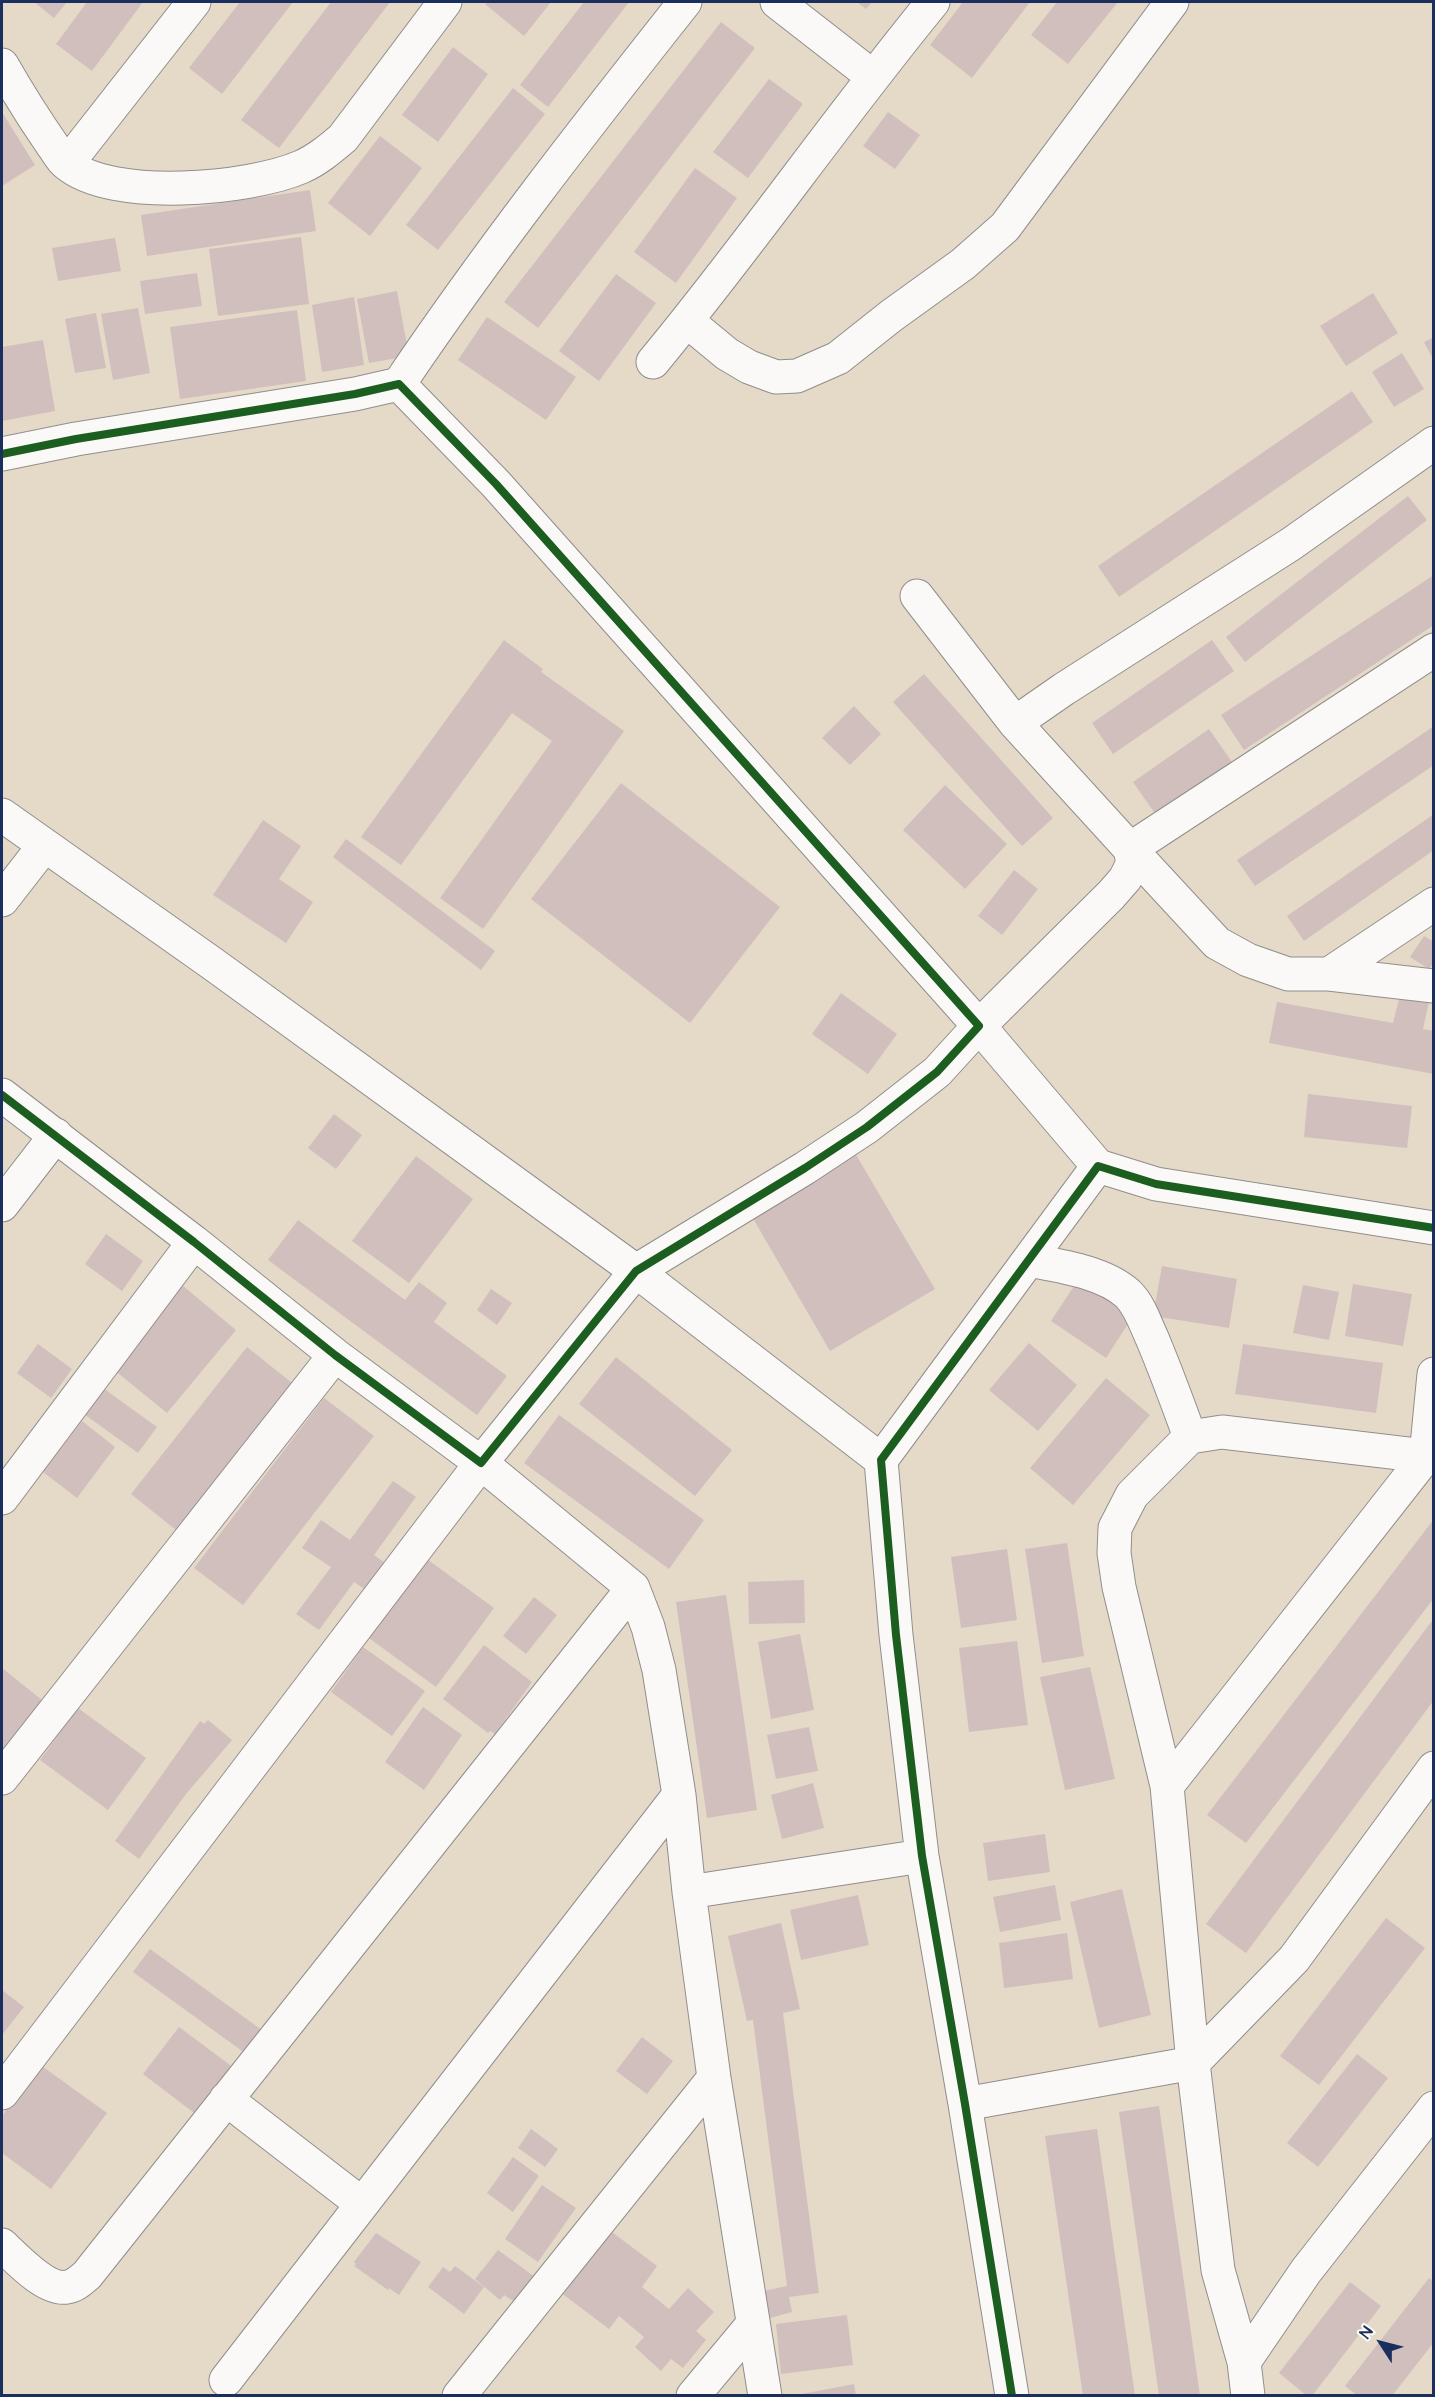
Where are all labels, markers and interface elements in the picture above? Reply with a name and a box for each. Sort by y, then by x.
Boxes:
north arrow [1351,2313,1411,2373]
text: N [1355,2322,1378,2343]

